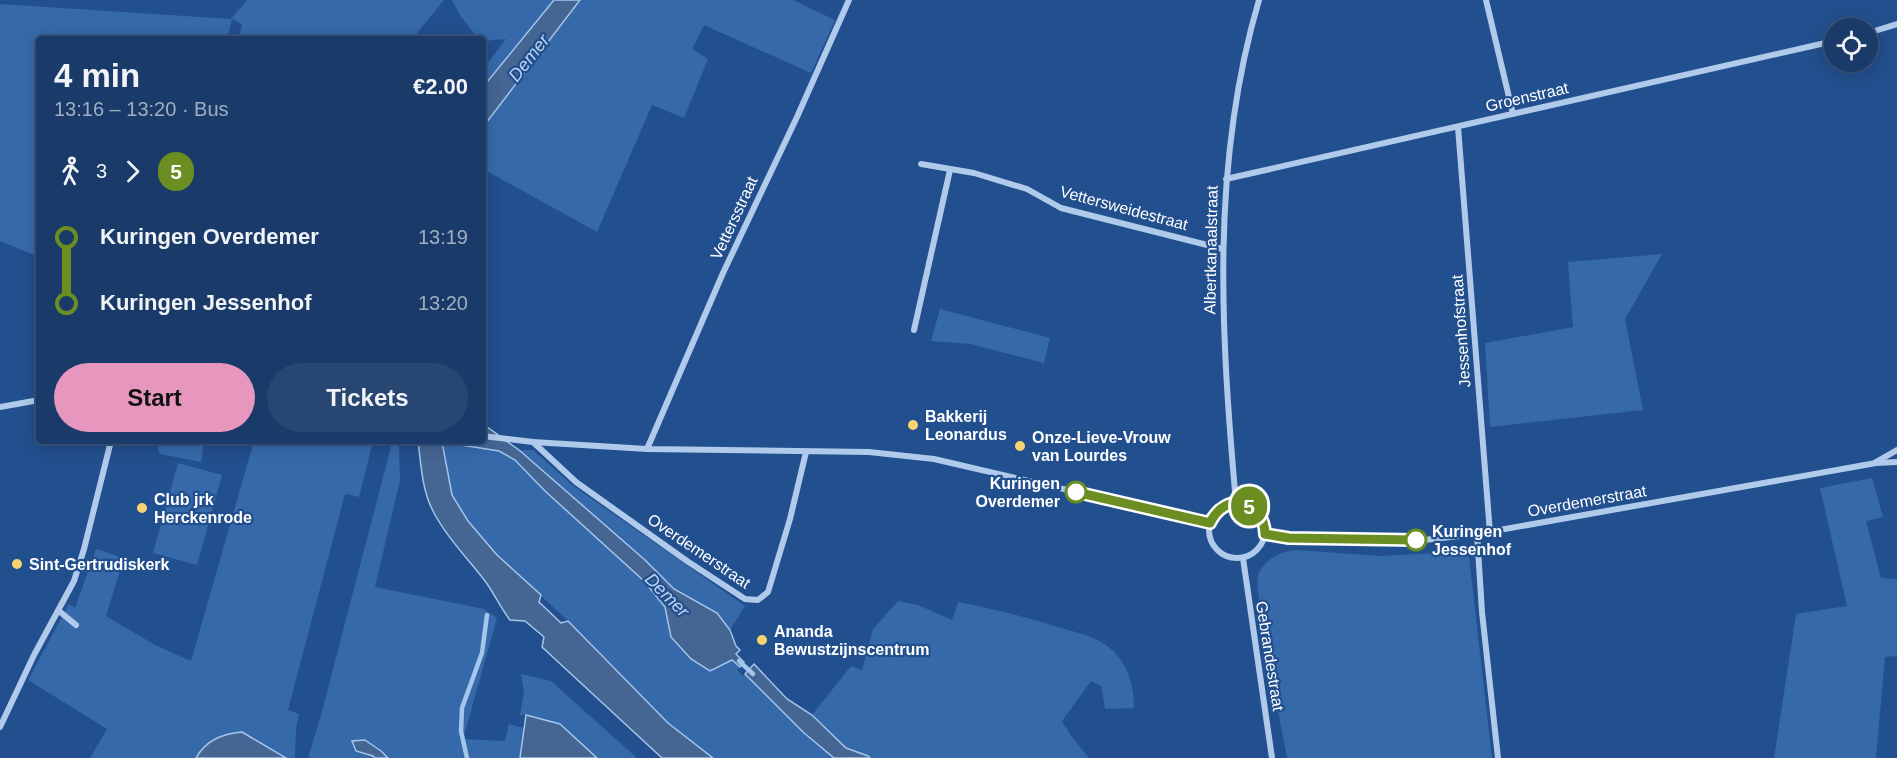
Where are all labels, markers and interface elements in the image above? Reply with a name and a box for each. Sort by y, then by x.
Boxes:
map controls [1824,18,1878,72]
button: locate [1824,18,1878,72]
water label: Demer [504,30,554,85]
text: 4 min [54,57,140,94]
text: €2.00 [413,74,468,99]
street label: Groenstraat [1484,79,1571,115]
text: 13:16 – 13:20 · Bus [54,98,229,120]
icon: walk [54,155,87,188]
icon: forward [116,155,149,188]
text: 3 [96,160,107,182]
text: 5 [170,160,182,183]
street label: Vettersstraat [707,173,761,262]
street label: Vettersweidestraat [1058,183,1190,233]
street label: Albertkanaalstraat [1201,185,1221,315]
text: Kuringen Overdemer [100,224,319,249]
text: 13:19 [418,226,468,248]
street label: Jessenhofstraat [1449,274,1473,388]
text: Kuringen Jessenhof [100,290,311,315]
text: 13:20 [418,292,468,314]
button: Start [54,363,255,432]
button: Tickets [267,363,468,432]
place label: Bakkerij Leonardus [925,408,1007,443]
marker: Bakkerij Leonardus [906,418,920,432]
place label: Onze-Lieve-Vrouw van Lourdes [1032,429,1171,464]
marker: Onze-Lieve-Vrouw van Lourdes [1013,439,1027,453]
place label: Kuringen Overdemer [976,475,1060,510]
marker: Kuringen Overdemer [1065,481,1087,503]
street label: Overdemerstraat [1526,482,1648,520]
line badge: 5 [1230,486,1268,526]
place label: Club jrk Herckenrode [154,491,252,526]
text: 5 [1243,495,1255,518]
marker: Club jrk Herckenrode [135,501,149,515]
street label: Overdemerstraat [644,510,754,592]
place label: Kuringen Jessenhof [1432,523,1512,558]
marker: Kuringen Jessenhof [1405,529,1427,551]
place label: Sint-Gertrudiskerk [29,556,170,573]
marker: Sint-Gertrudiskerk [10,557,24,571]
water label: Demer [641,569,694,622]
street label: Gebrandestraat [1253,600,1287,713]
place label: Ananda Bewustzijnscentrum [774,623,930,658]
marker: Ananda Bewustzijnscentrum [755,633,769,647]

